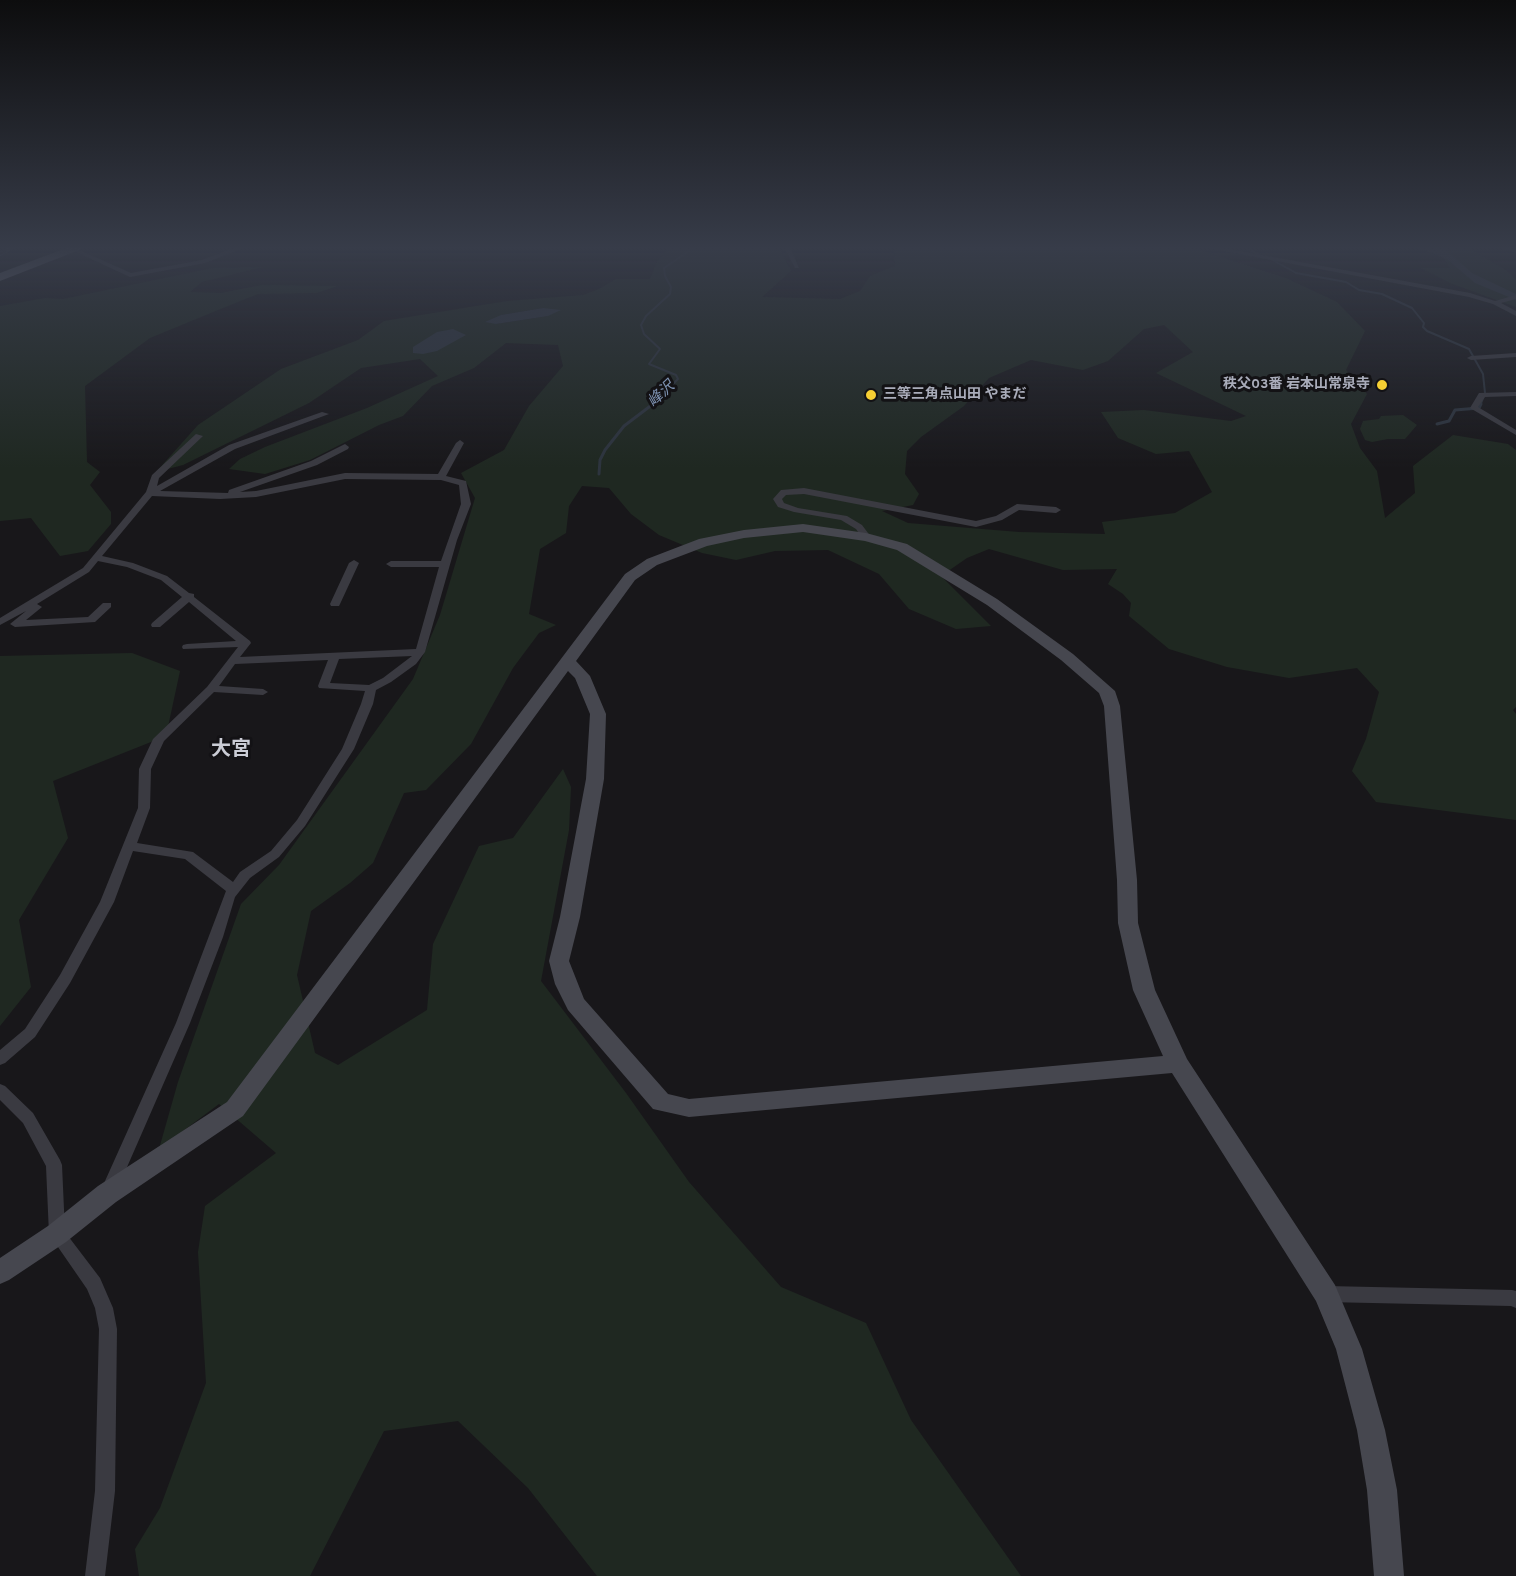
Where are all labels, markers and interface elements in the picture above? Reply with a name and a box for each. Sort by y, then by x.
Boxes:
place label: 秩父03番 岩本山常泉寺 [1223,377,1370,393]
water label: 峰沢 [645,378,679,412]
marker: 秩父03番 岩本山常泉寺 [1375,378,1389,392]
place label: 三等三角点山田 やまだ [883,387,1026,403]
marker: 三等三角点山田 やまだ [864,388,878,402]
district label: 大宮 [211,739,251,763]

